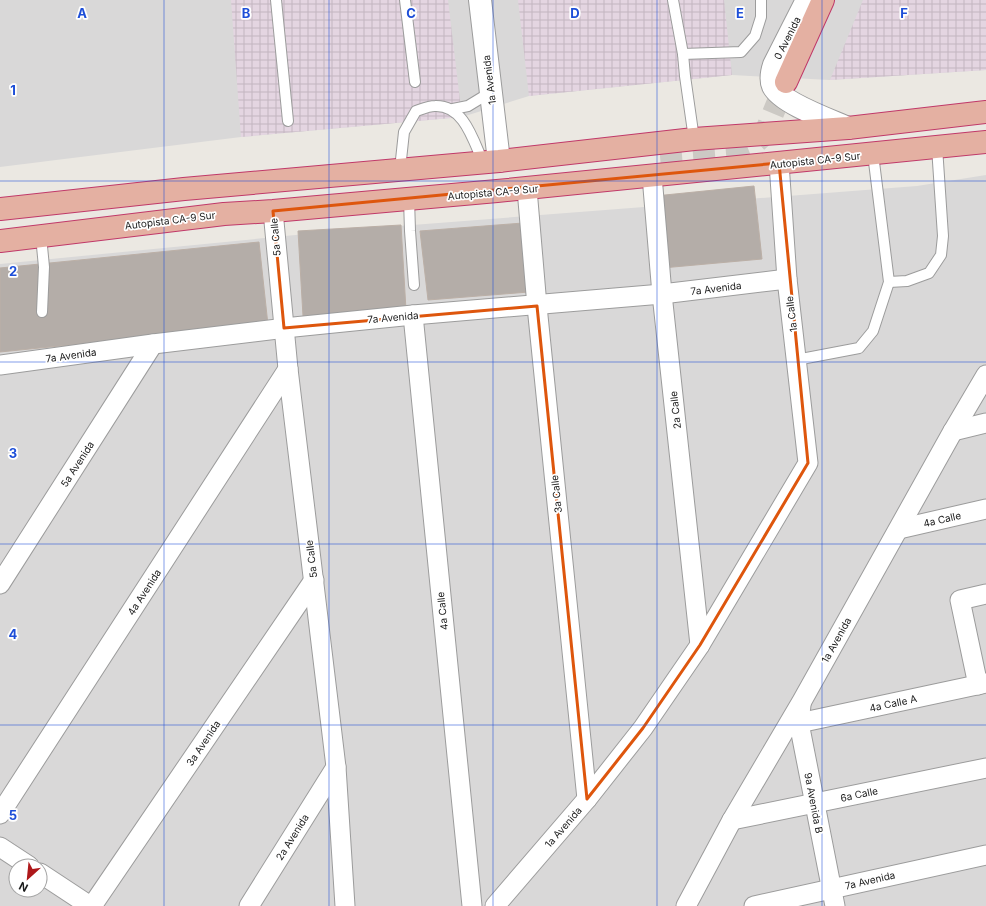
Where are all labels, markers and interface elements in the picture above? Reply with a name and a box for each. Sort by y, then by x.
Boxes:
text: A [77,5,87,21]
text: B [242,5,251,21]
text: C [406,5,416,21]
text: D [570,5,580,21]
text: E [736,5,744,21]
text: F [900,5,908,21]
street label: 0 Avenida [771,14,803,62]
street label: 1a Avenida [480,54,498,106]
text: 1 [10,82,16,98]
street label: Autopista CA-9 Sur [769,149,861,171]
street label: Autopista CA-9 Sur [447,182,539,202]
street label: Autopista CA-9 Sur [124,208,216,231]
street label: 5a Calle [267,217,283,257]
text: 2 [9,263,17,279]
street label: 7a Avenida [690,279,742,297]
street label: 1a Calle [783,295,799,333]
street label: 7a Avenida [367,309,419,325]
street label: 7a Avenida [45,345,97,365]
street label: 2a Calle [667,390,683,430]
street label: 5a Avenida [58,439,96,489]
text: 3 [9,445,17,461]
street label: 3a Calle [548,474,564,514]
street label: 4a Calle [922,509,962,529]
street label: 5a Calle [303,539,319,579]
street label: 4a Avenida [125,567,163,617]
street label: 4a Calle [434,591,450,631]
street label: 1a Avenida [819,615,853,665]
text: 4 [9,626,18,642]
street label: 4a Calle A [868,692,918,714]
street label: 3a Avenida [183,718,223,768]
street label: 9a Avenida B [802,772,826,834]
street label: 6a Calle [839,784,879,804]
street label: 1a Avenida [542,804,584,850]
text: 5 [9,807,17,823]
street label: 2a Avenida [273,812,311,862]
north arrow [8,858,48,898]
street label: 7a Avenida [844,868,896,892]
text: N [17,879,30,895]

